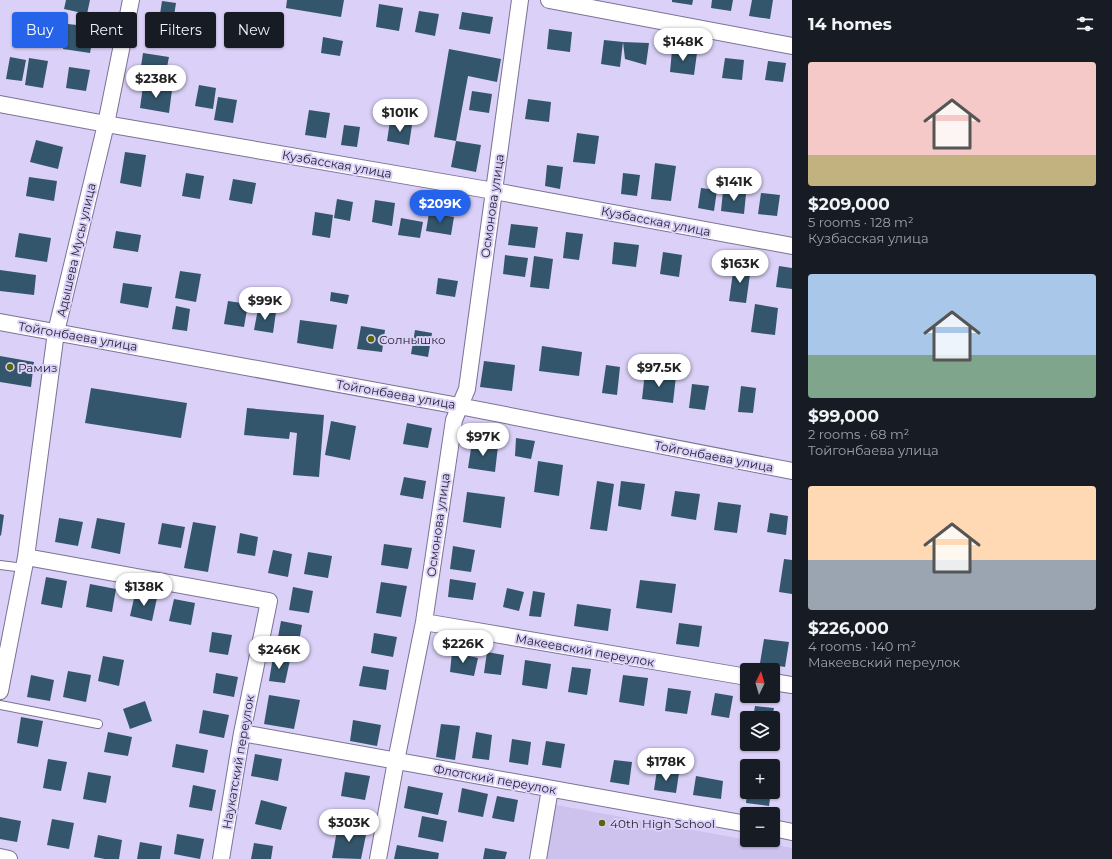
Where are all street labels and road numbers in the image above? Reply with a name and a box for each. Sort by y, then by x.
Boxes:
street label: Кузбасская улица [281,147,393,181]
street label: Осмонова улица [477,153,507,259]
street label: Адышева Мусы улица [53,182,99,318]
street label: Кузбасская улица [600,203,712,239]
street label: Тойгонбаева улица [17,318,139,354]
street label: Тойгонбаева улица [335,376,457,412]
street label: Тойгонбаева улица [653,437,775,475]
street label: Осмонова улица [423,472,453,578]
street label: Макеевский переулок [515,630,655,670]
street label: Наукатский переулок [219,694,257,830]
street label: Флотский переулок [433,761,557,797]

